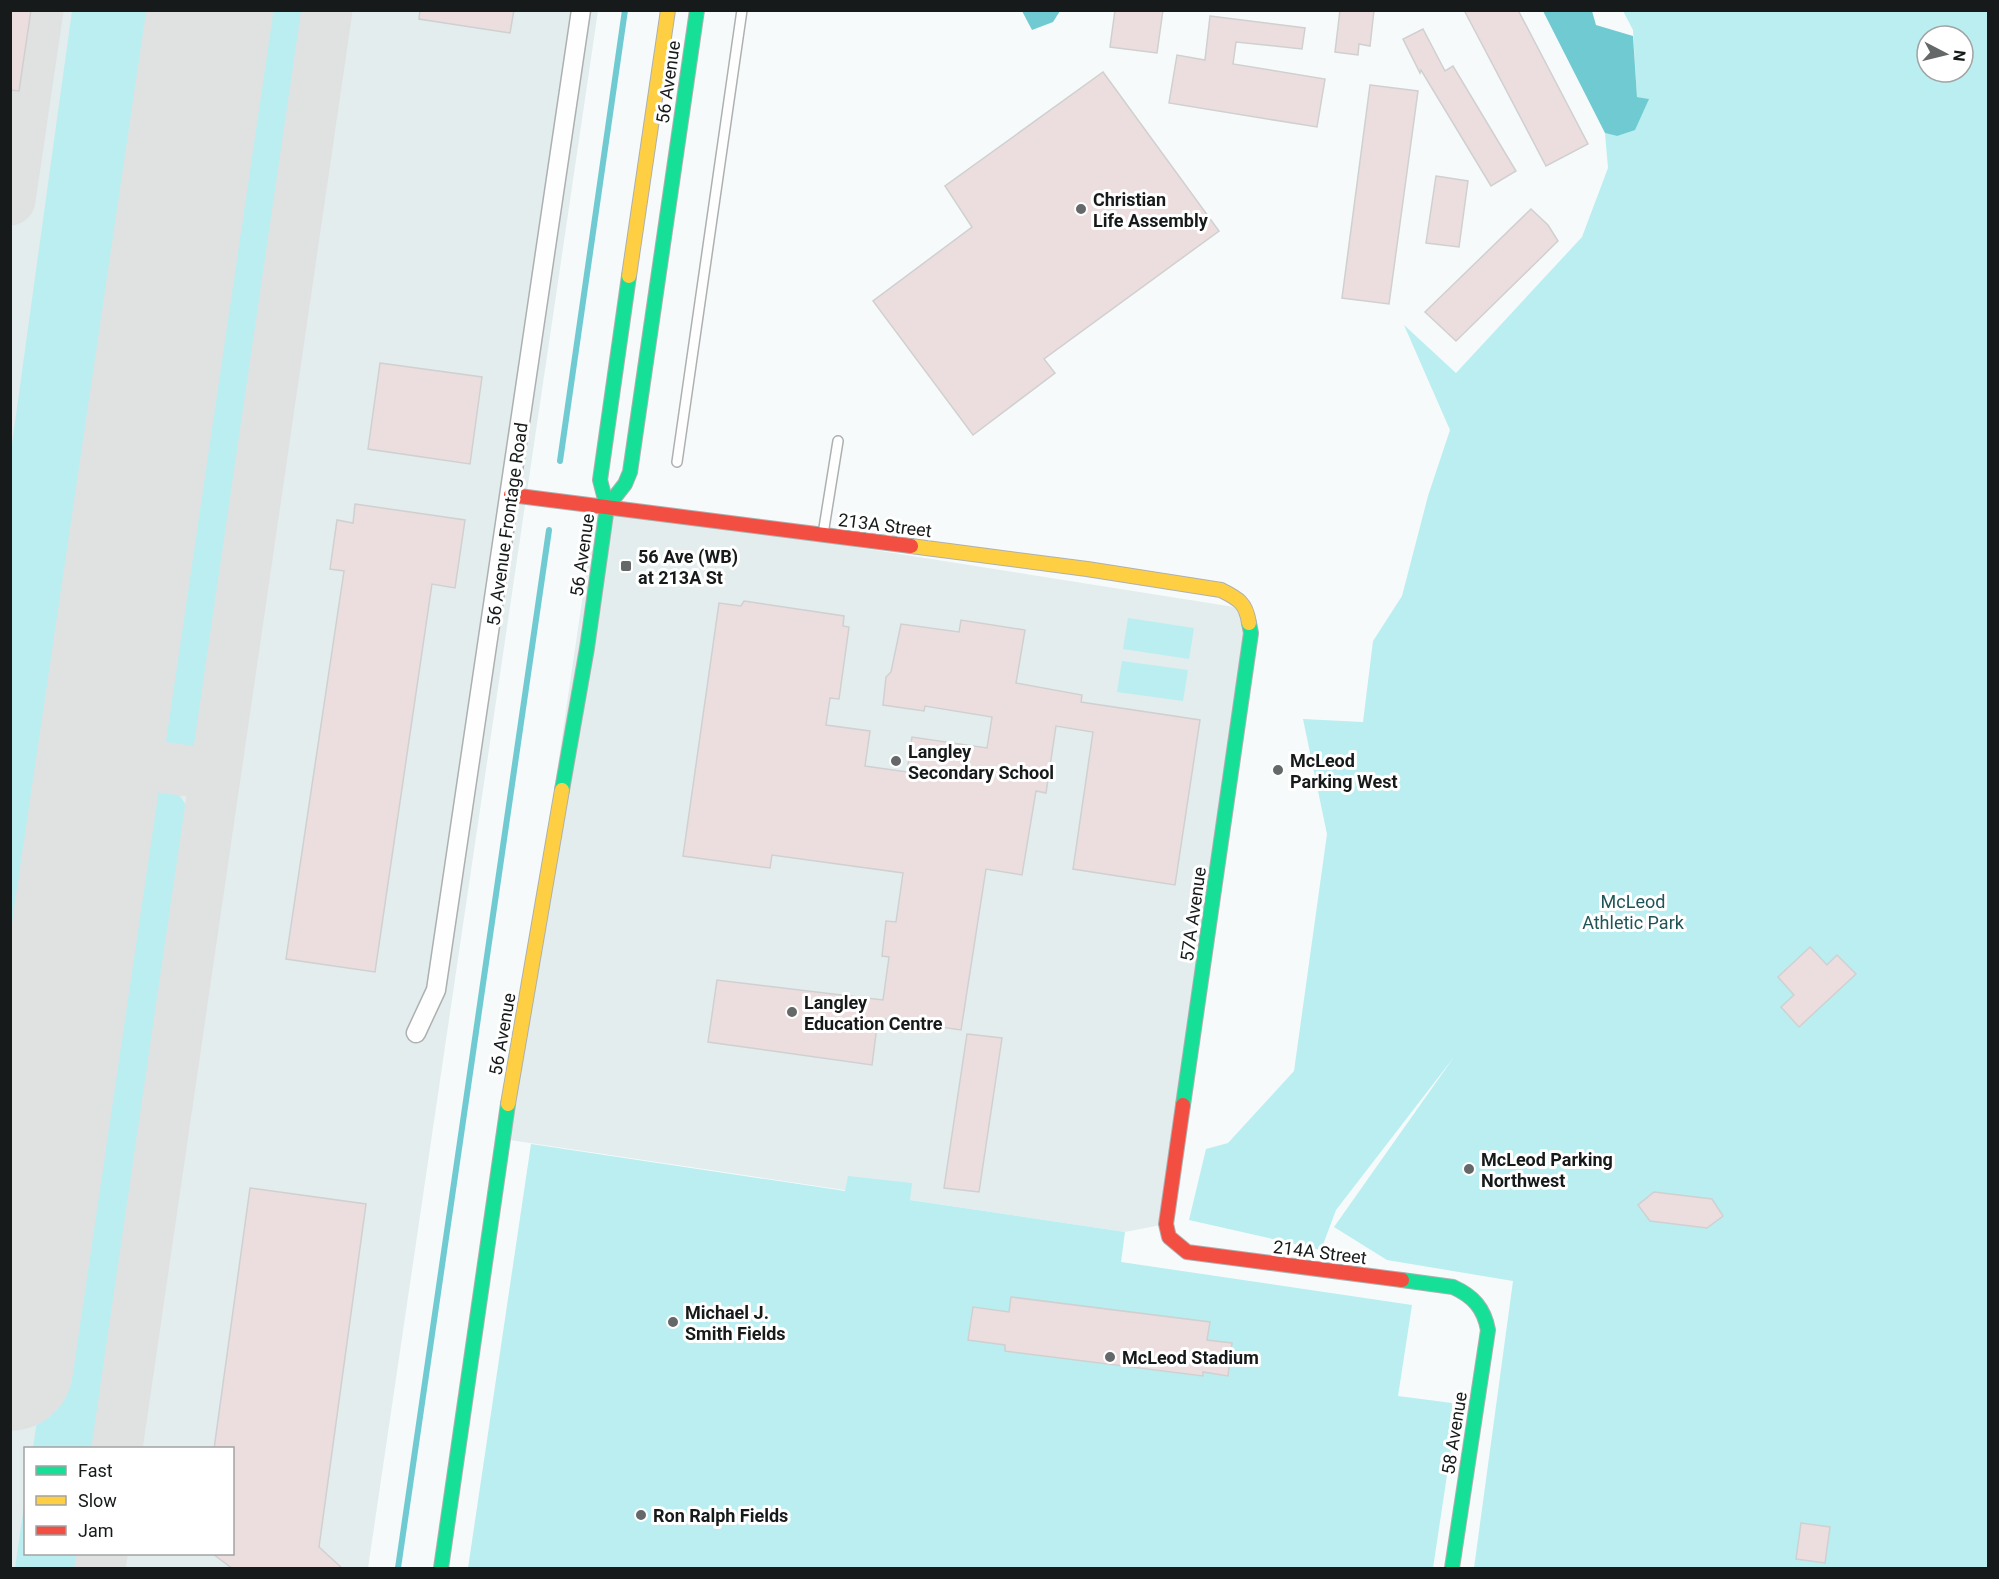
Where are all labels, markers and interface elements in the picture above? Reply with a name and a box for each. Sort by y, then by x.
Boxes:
north arrow [1915,24,1975,84]
street label: 56 Avenue [652,39,684,125]
text: N [1949,49,1970,63]
place label: Christian Life Assembly [1093,189,1209,231]
marker: Christian Life Assembly [1074,202,1088,216]
street label: 56 Avenue Frontage Road [482,421,532,627]
street label: 213A Street [837,509,933,541]
street label: 56 Avenue [566,512,598,598]
place label: 56 Ave (WB) at 213A St [638,546,738,588]
marker: 56 Ave (WB) at 213A St [619,559,633,573]
place label: Langley Secondary School [908,741,1054,783]
place label: McLeod Parking West [1290,750,1398,792]
marker: Langley Secondary School [889,754,903,768]
marker: McLeod Parking West [1271,763,1285,777]
street label: 57A Avenue [1176,865,1210,963]
park label: McLeod Athletic Park [1582,891,1685,933]
street label: 56 Avenue [484,991,520,1077]
place label: Langley Education Centre [804,992,943,1034]
marker: Langley Education Centre [785,1005,799,1019]
place label: McLeod Parking Northwest [1481,1149,1613,1191]
marker: McLeod Parking Northwest [1462,1162,1476,1176]
street label: 214A Street [1272,1236,1368,1268]
place label: Michael J. Smith Fields [685,1302,786,1344]
marker: Michael J. Smith Fields [666,1315,680,1329]
place label: McLeod Stadium [1122,1347,1259,1368]
marker: McLeod Stadium [1103,1350,1117,1364]
street label: 58 Avenue [1437,1390,1471,1476]
legend [24,1447,234,1555]
text: Fast [78,1460,113,1481]
text: Slow [78,1490,117,1511]
place label: Ron Ralph Fields [653,1505,788,1526]
marker: Ron Ralph Fields [634,1508,648,1522]
text: Jam [78,1520,114,1541]

